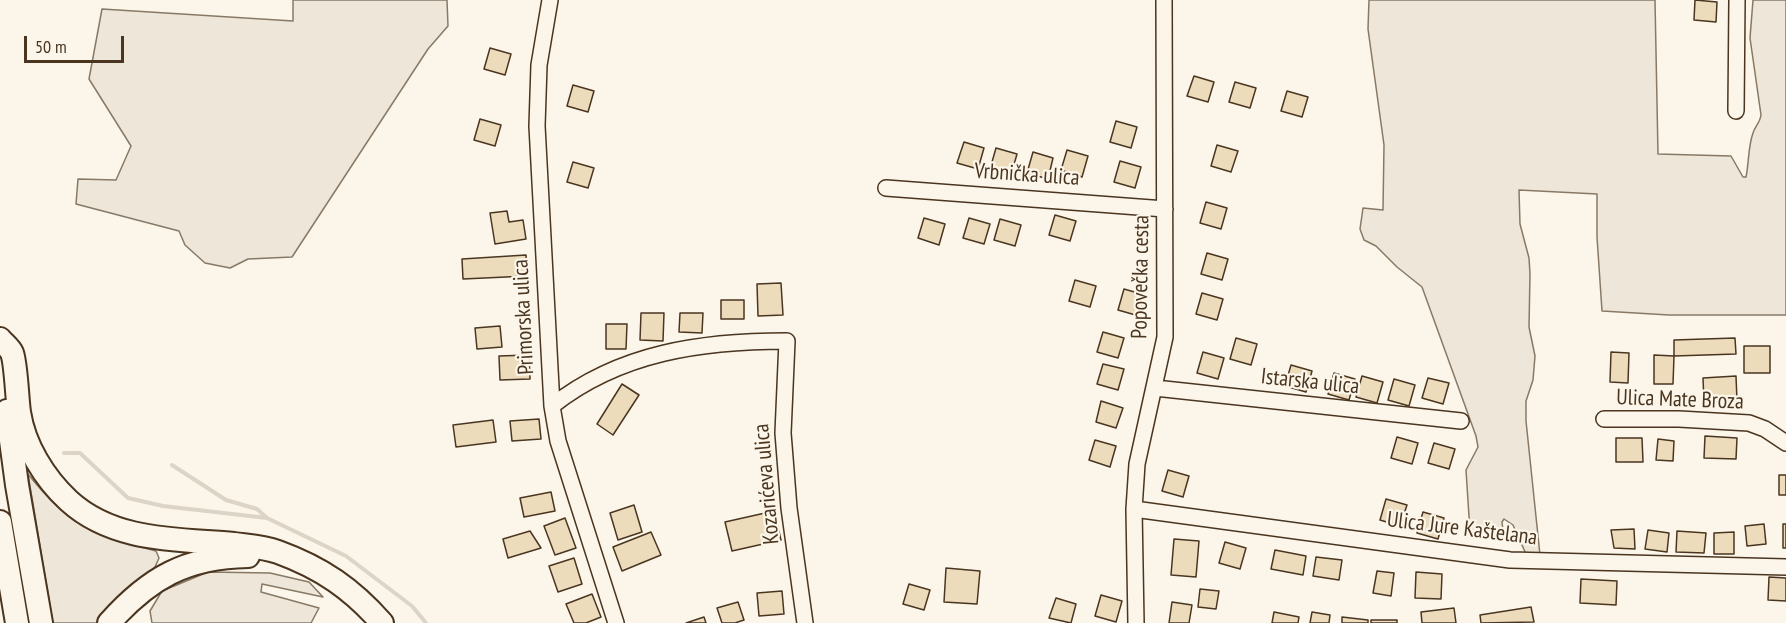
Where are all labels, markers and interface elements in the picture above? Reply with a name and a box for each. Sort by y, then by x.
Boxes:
scale bar [27,24,128,62]
text: 50 m [35,35,67,58]
street label: Vrbnička ulica [974,158,1080,192]
street label: Popovečka cesta [1127,215,1155,339]
street label: Primorska ulica [508,259,540,375]
street label: Istarska ulica [1259,364,1361,400]
street label: Ulica Mate Broza [1616,385,1744,415]
street label: Kozarićeva ulica [749,423,785,545]
street label: Ulica Jure Kaštelana [1385,507,1539,551]

